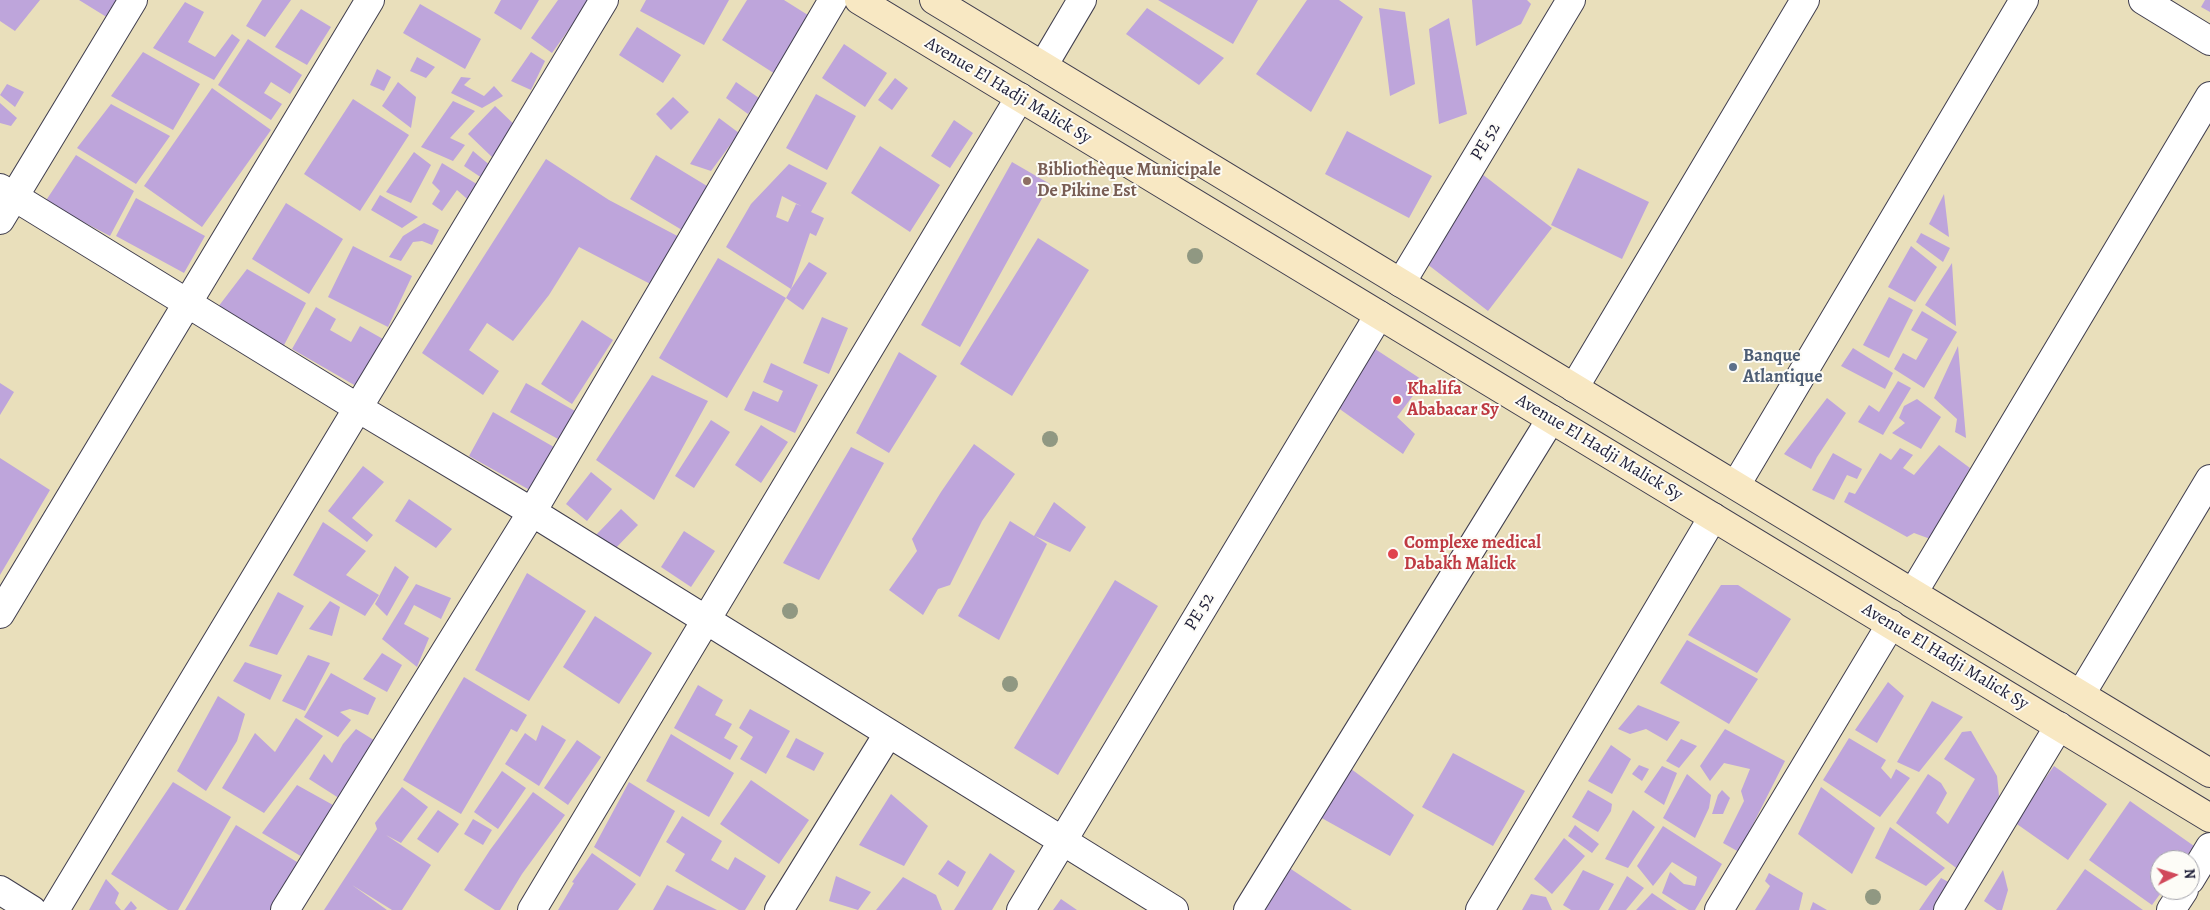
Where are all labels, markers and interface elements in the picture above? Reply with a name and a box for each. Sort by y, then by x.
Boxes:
street label: Avenue El Hadji Malick Sy [921,33,1095,149]
street label: PE 52 [1466,119,1506,165]
place label: Bibliothèque Municipale De Pikine Est [1037,160,1221,202]
marker: Bibliothèque Municipale De Pikine Est [1021,175,1033,187]
place label: Banque Atlantique [1743,346,1822,388]
marker: Banque Atlantique [1727,361,1739,373]
place label: Khalifa Ababacar Sy [1407,379,1498,422]
street label: Avenue El Hadji Malick Sy [1512,390,1686,506]
marker: Khalifa Ababacar Sy [1391,394,1403,406]
place label: Complexe medical Dabakh Malick [1404,533,1541,576]
marker: Complexe medical Dabakh Malick [1386,547,1400,561]
street label: PE 52 [1180,589,1220,635]
street label: Avenue El Hadji Malick Sy [1858,599,2032,715]
north arrow [2150,850,2200,900]
text: N [2180,868,2199,880]

